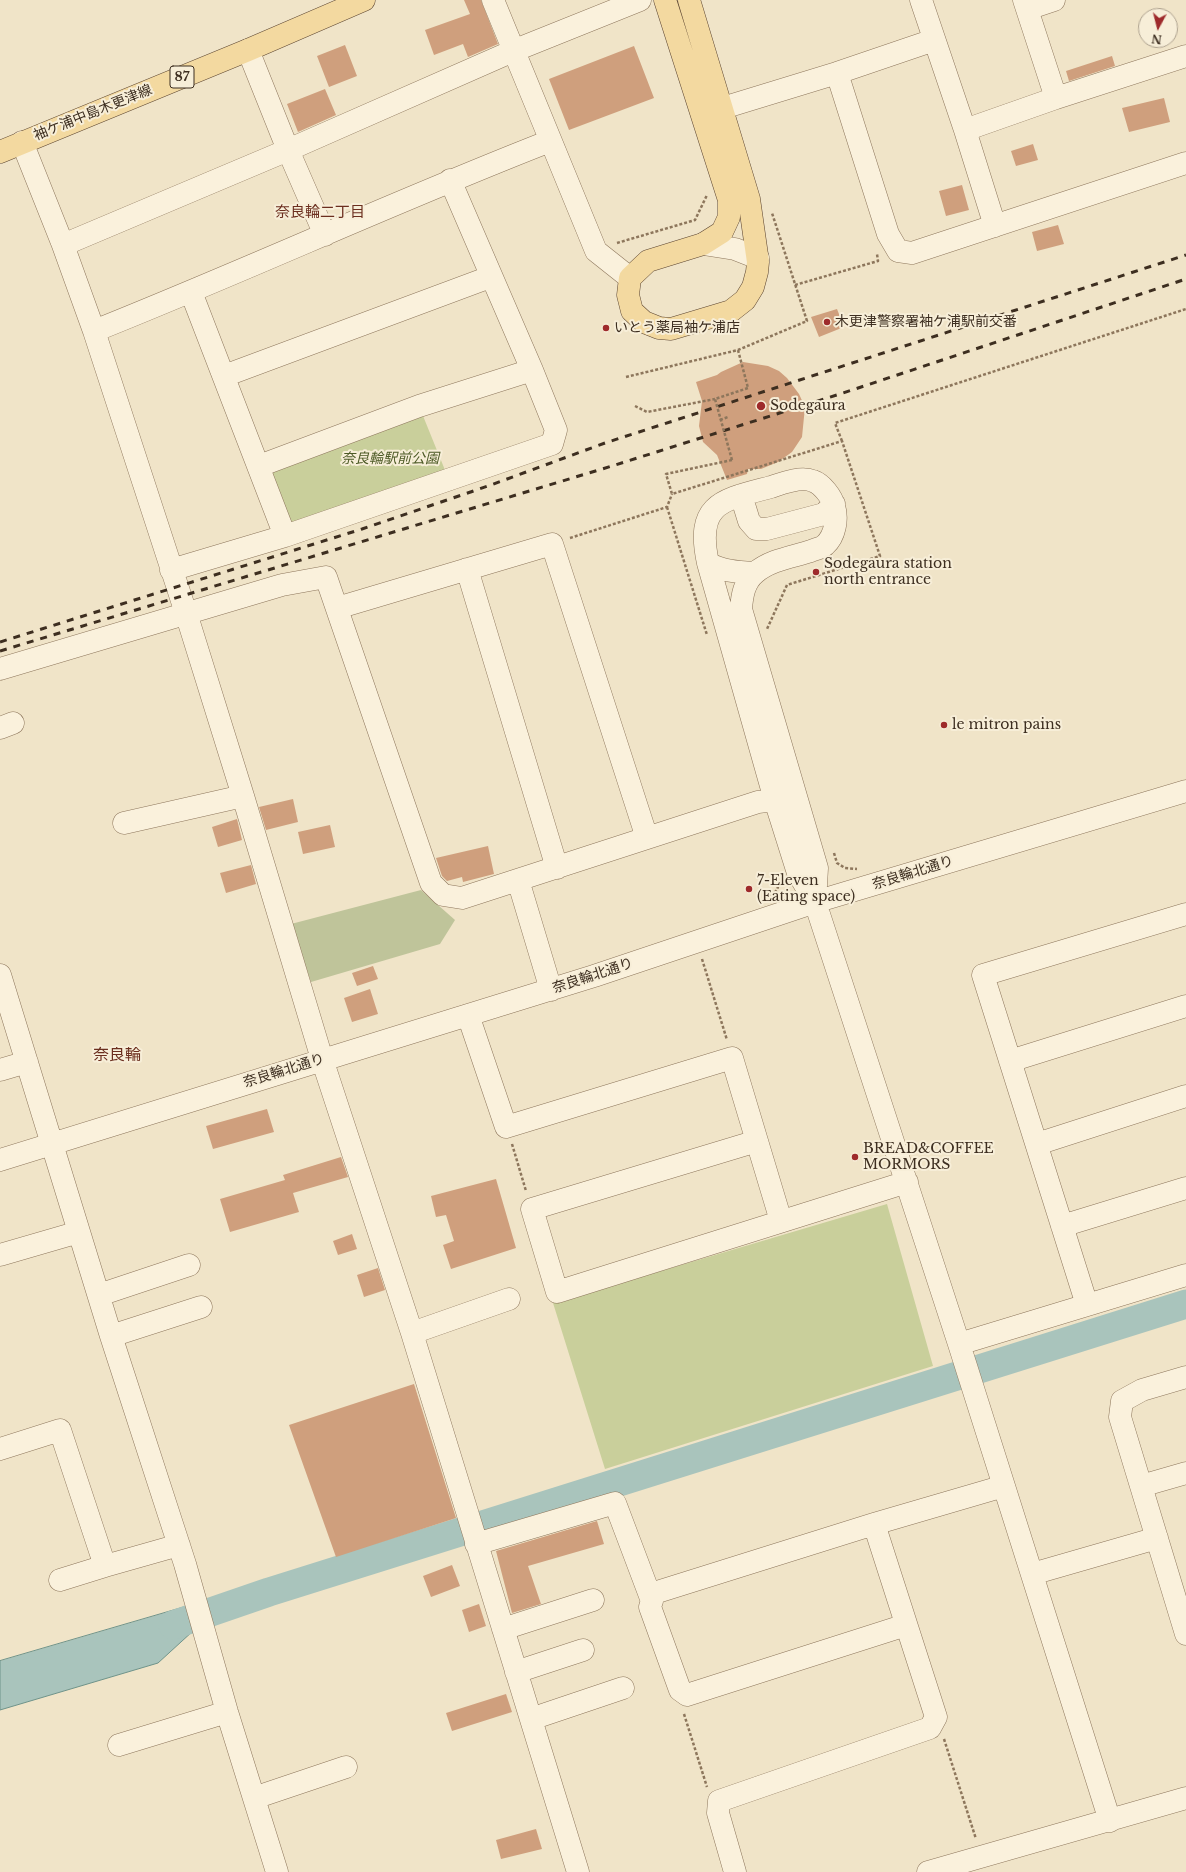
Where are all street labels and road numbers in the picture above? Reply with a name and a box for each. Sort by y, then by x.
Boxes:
road number: 87 [170,66,194,88]
street label: 袖ケ浦中島木更津線 [31,82,155,144]
street label: 奈良輪北通り [870,853,956,893]
street label: 奈良輪北通り [550,955,636,997]
street label: 奈良輪北通り [241,1051,327,1091]

